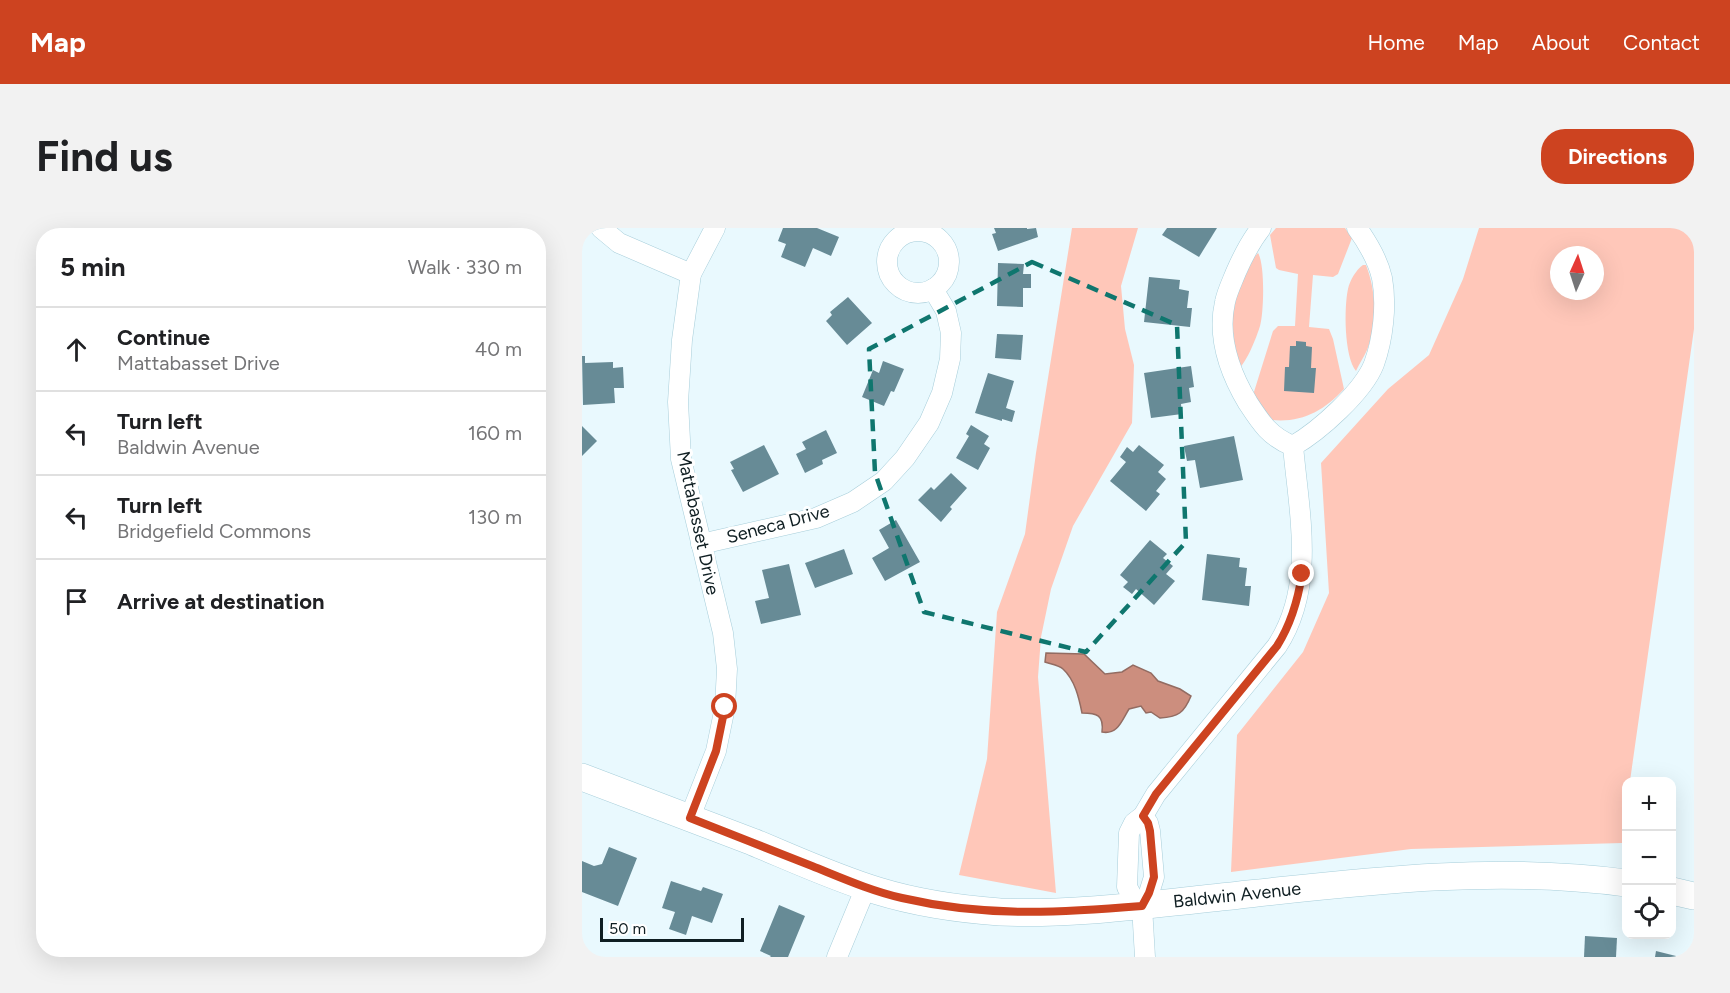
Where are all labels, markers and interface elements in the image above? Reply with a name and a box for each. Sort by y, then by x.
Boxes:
text: Map [30,25,86,59]
text: Home [1368,30,1425,55]
text: Map [1458,30,1499,55]
text: About [1532,30,1590,55]
text: Contact [1623,30,1700,55]
button: Directions [1541,129,1694,184]
text: Find us [36,131,173,182]
north arrow [1550,246,1604,300]
text: 5 min [60,251,126,283]
text: Walk · 330 m [408,255,522,279]
text: Continue [117,324,210,351]
icon: ahead [60,333,93,366]
text: 40 m [475,337,522,361]
text: Mattabasset Drive [117,351,280,375]
text: Turn left [117,408,203,435]
icon: left [60,417,93,450]
text: 160 m [468,421,522,445]
text: Baldwin Avenue [117,435,260,459]
street label: Mattabasset Drive [672,449,724,597]
text: Turn left [117,492,203,519]
street label: Seneca Drive [724,500,832,548]
icon: left [60,501,93,534]
text: 130 m [468,505,522,529]
text: Bridgefield Commons [117,519,311,543]
route end [1288,560,1314,586]
icon: arrive [60,585,93,618]
text: Arrive at destination [117,588,325,615]
route start [711,693,737,719]
map controls [1622,777,1676,939]
button: + [1622,777,1676,831]
button: − [1622,831,1676,885]
street label: Baldwin Avenue [1172,877,1302,913]
button: locate [1622,885,1676,939]
scale bar [600,915,744,942]
text: 50 m [609,919,646,938]

